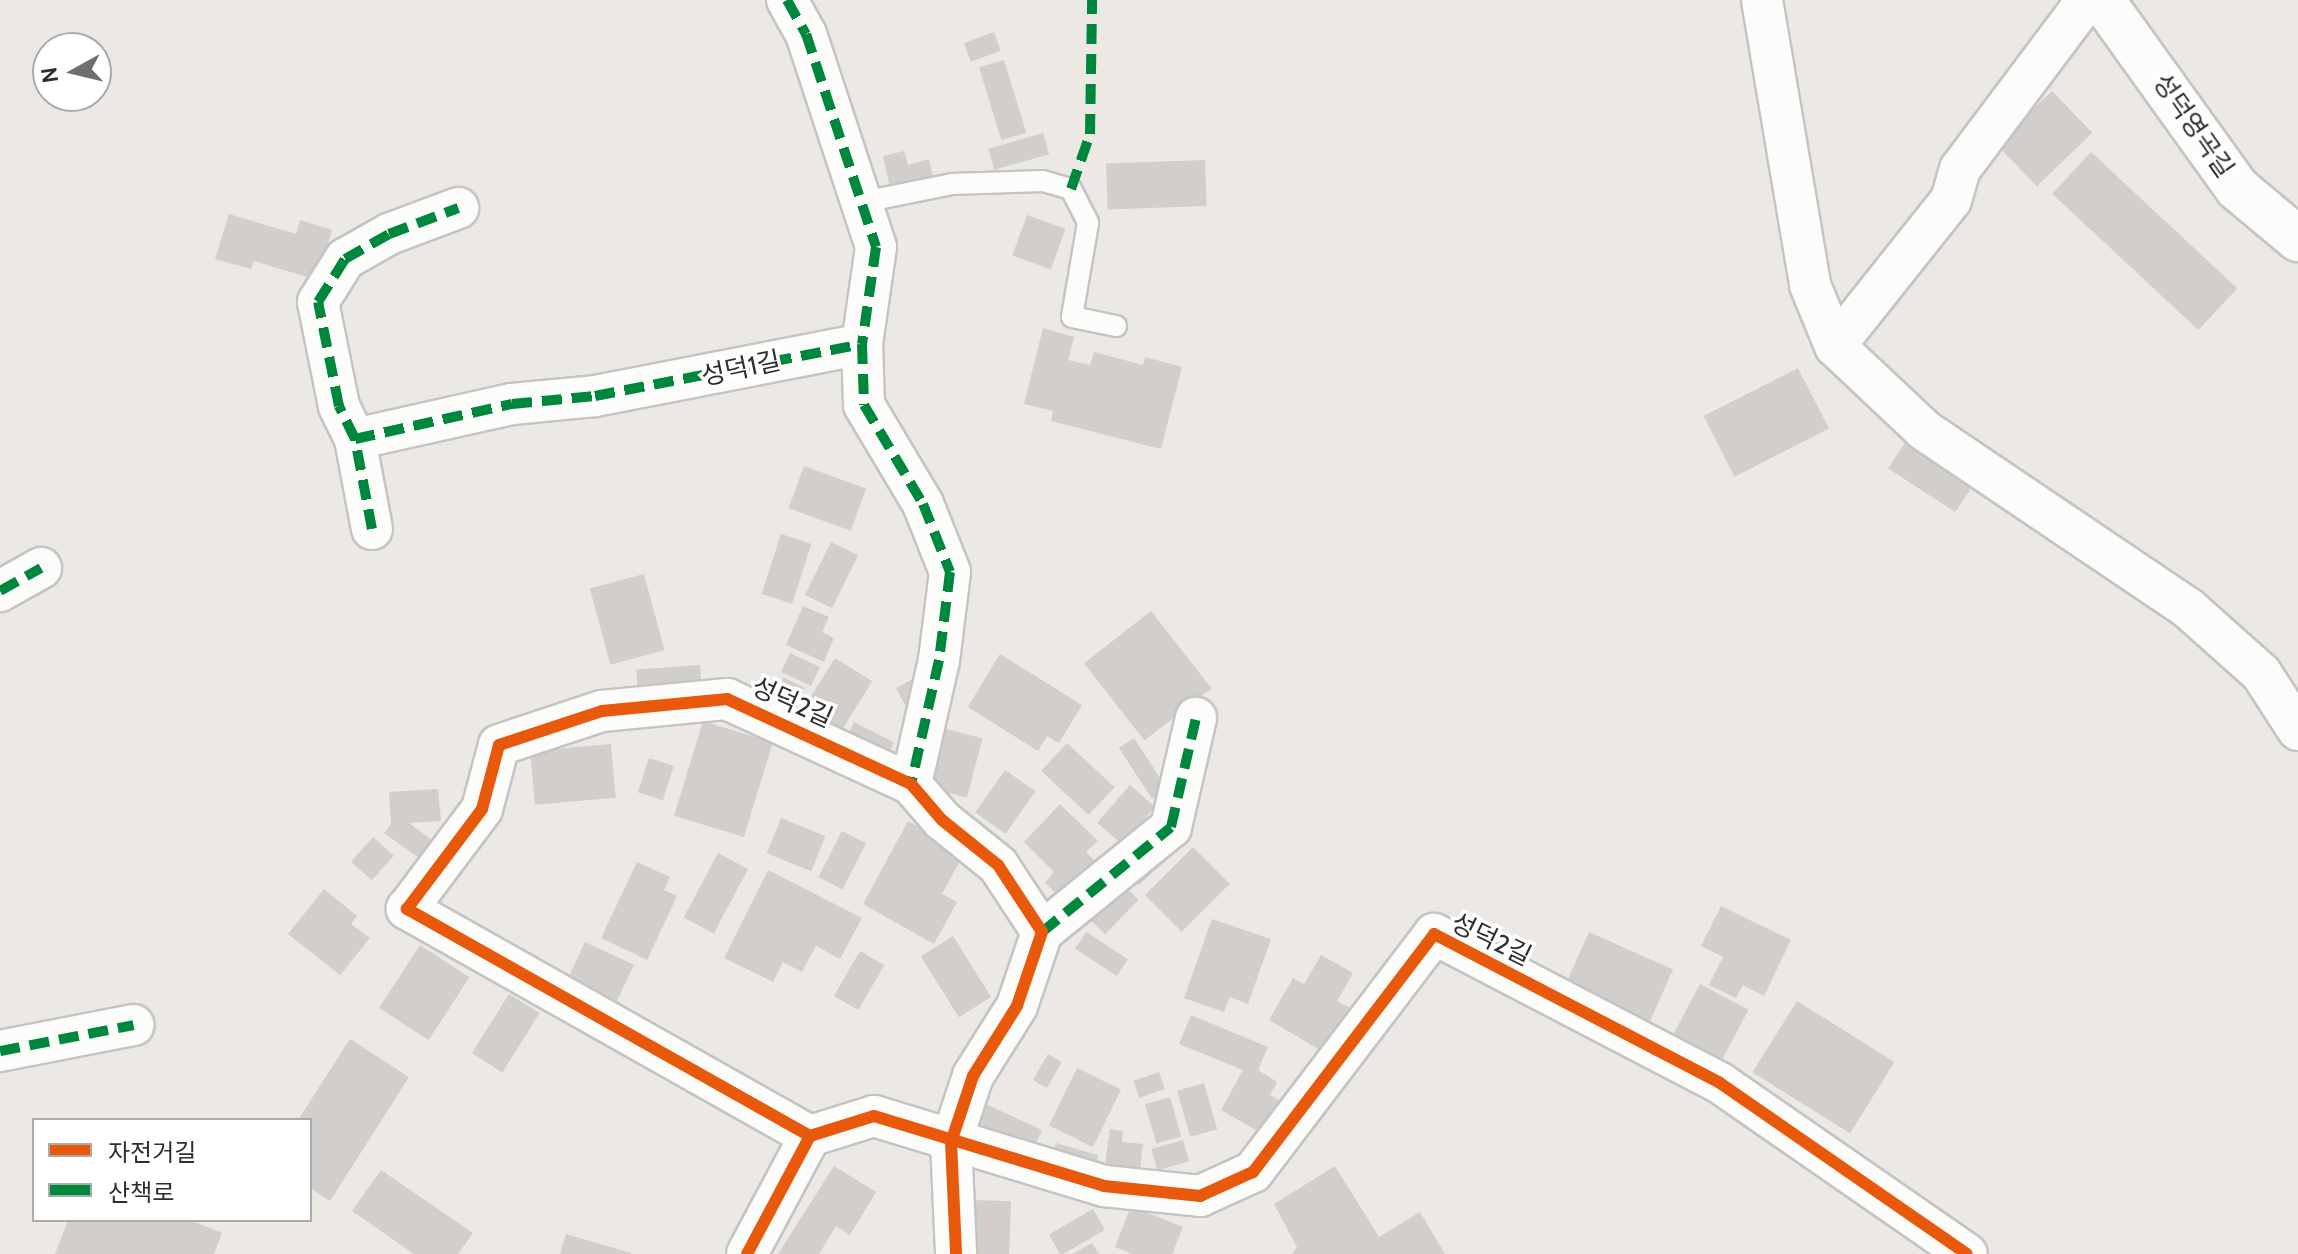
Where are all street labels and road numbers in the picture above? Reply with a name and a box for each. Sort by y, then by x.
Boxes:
street label: 성덕영곡길 [2146,68,2240,184]
street label: 성덕1길 [699,345,783,393]
street label: 성덕2길 [747,671,837,735]
street label: 성덕2길 [1446,907,1536,973]

